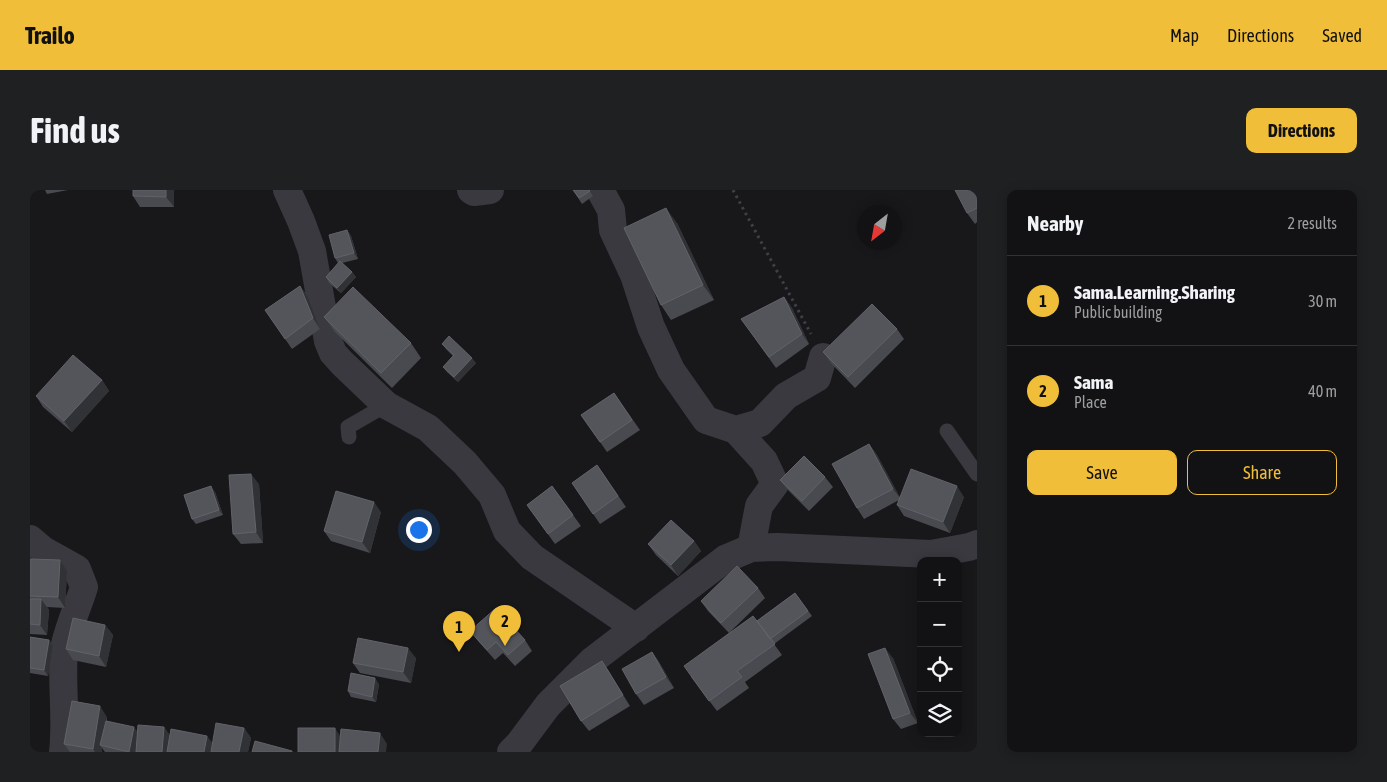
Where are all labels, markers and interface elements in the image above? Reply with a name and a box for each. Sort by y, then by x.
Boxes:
text: Trailo [25,22,75,49]
text: Map [1170,25,1199,46]
text: Directions [1227,25,1294,46]
text: Saved [1322,25,1362,46]
button: Directions [1246,108,1357,153]
text: Find us [30,110,120,150]
north arrow [857,205,902,250]
text: Nearby [1027,211,1083,235]
text: 2 results [1287,214,1337,232]
text: Sama.Learning.Sharing [1074,281,1235,303]
text: 1 [1039,292,1047,310]
text: 30 m [1308,292,1337,310]
text: Public building [1074,303,1162,321]
text: Sama [1074,371,1113,393]
text: 2 [1039,382,1047,400]
text: 40 m [1308,382,1337,400]
text: Place [1074,393,1107,411]
button: Save [1027,450,1177,495]
button: Share [1187,450,1337,495]
your location [406,517,432,543]
map controls [917,557,962,737]
button: + [917,557,962,602]
button: − [917,602,962,647]
pin: 2 [489,605,521,646]
pin: 1 [443,611,475,652]
button: locate [917,647,962,692]
button: layers [917,692,962,737]

